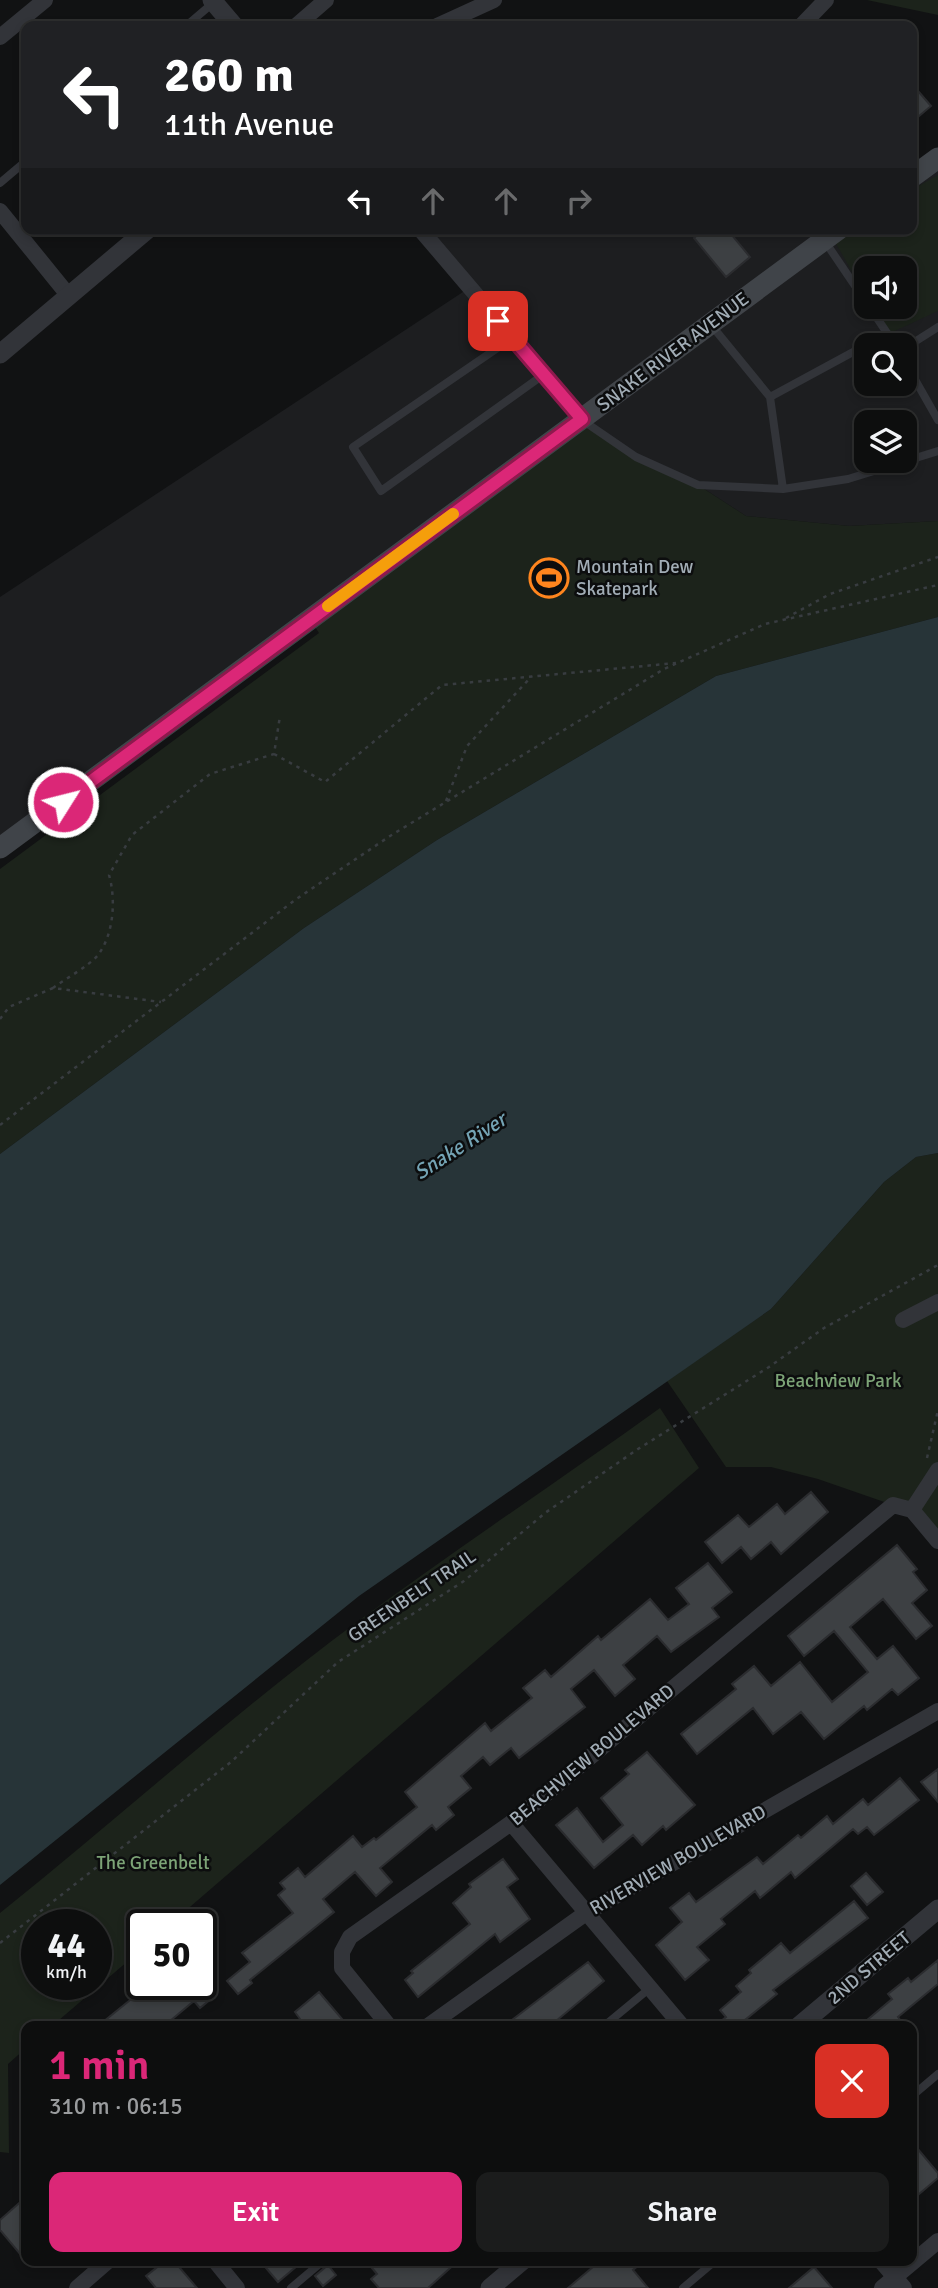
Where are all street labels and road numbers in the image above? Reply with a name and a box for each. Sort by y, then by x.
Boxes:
street label: SNAKE RIVER AVENUE [592,287,754,417]
street label: GREENBELT TRAIL [343,1544,481,1648]
street label: BEACHVIEW BOULEVARD [505,1679,679,1831]
street label: RIVERVIEW BOULEVARD [586,1800,770,1920]
street label: 2ND STREET [822,1926,916,2010]

